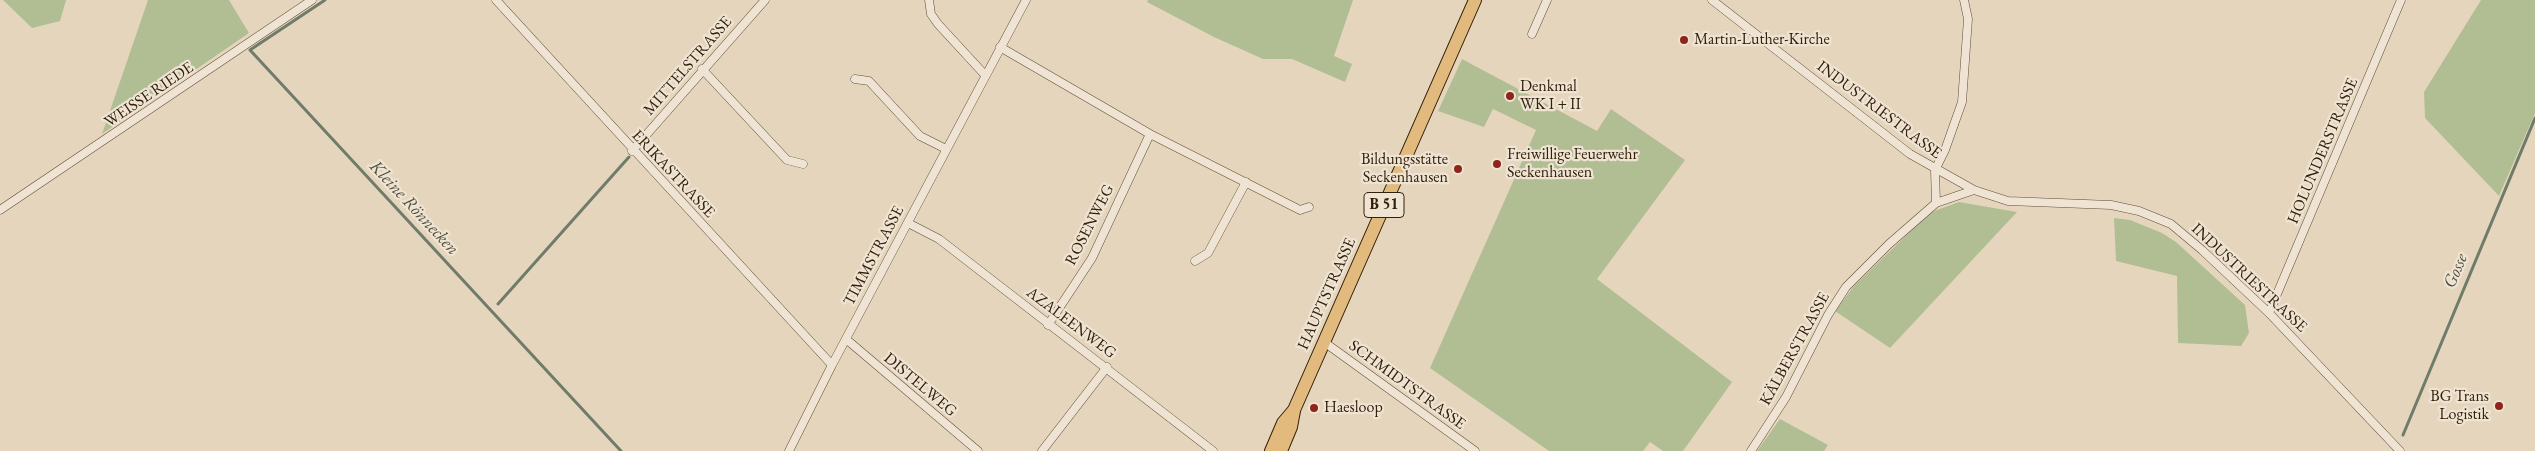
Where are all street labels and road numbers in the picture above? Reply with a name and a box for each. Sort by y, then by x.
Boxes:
street label: MITTELSTRASSE [640,13,736,119]
street label: INDUSTRIESTRASSE [1813,57,1945,163]
street label: WEISSE RIEDE [101,58,197,132]
street label: HOLUNDERSTRASSE [2284,75,2362,227]
street label: ERIKASTRASSE [627,126,719,222]
street label: ROSENWEG [1061,181,1119,269]
road number: B 51 [1364,192,1404,218]
street label: TIMMSTRASSE [840,203,908,309]
street label: INDUSTRIESTRASSE [2187,219,2311,337]
street label: HAUPTSTRASSE [1294,235,1360,353]
street label: AZALEENWEG [1022,283,1120,363]
street label: KÄLBERSTRASSE [1756,289,1834,409]
street label: SCHMIDTSTRASSE [1345,336,1469,434]
street label: DISTELWEG [880,349,960,421]

